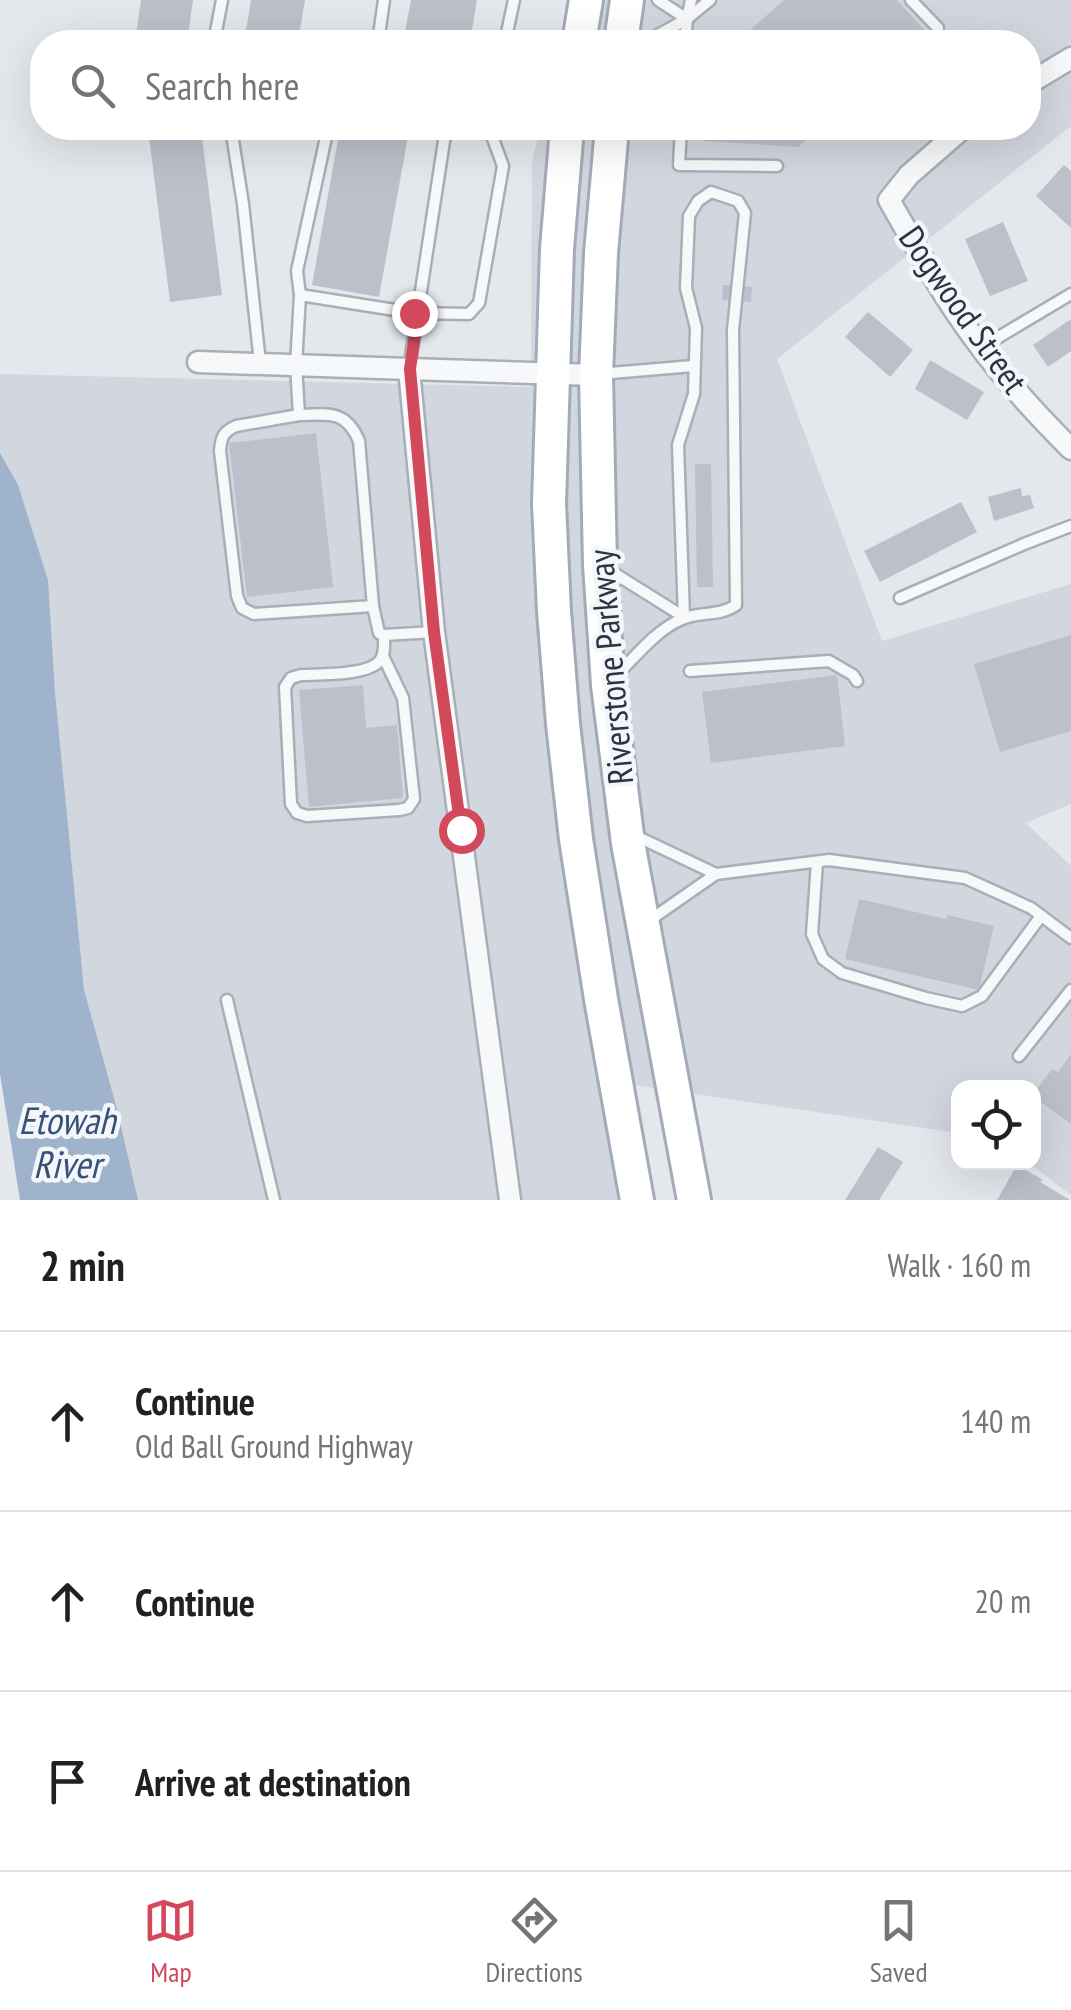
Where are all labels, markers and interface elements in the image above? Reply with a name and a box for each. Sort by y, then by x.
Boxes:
search box [30,30,1041,140]
icon: search [65,58,120,113]
text: Search here [145,61,299,110]
street label: Dogwood Street [889,217,1039,402]
route end [392,291,438,337]
street label: Riverstone Parkway [577,547,643,786]
route start [439,808,485,854]
map controls [951,1080,1041,1170]
button: locate [951,1080,1041,1170]
water label: Etowah River [19,1095,118,1188]
text: 2 min [40,1238,125,1293]
text: Walk · 160 m [887,1244,1031,1286]
text: Continue [135,1376,255,1425]
icon: ahead [40,1394,95,1449]
text: 140 m [960,1400,1031,1442]
text: Old Ball Ground Highway [135,1425,413,1467]
icon: ahead [40,1574,95,1629]
text: Continue [135,1577,255,1626]
text: 20 m [975,1580,1031,1622]
icon: arrive [40,1754,95,1809]
text: Arrive at destination [135,1757,411,1806]
tab: Map [143,1893,198,1990]
tab: Directions [485,1893,583,1990]
tab: Saved [870,1893,928,1990]

